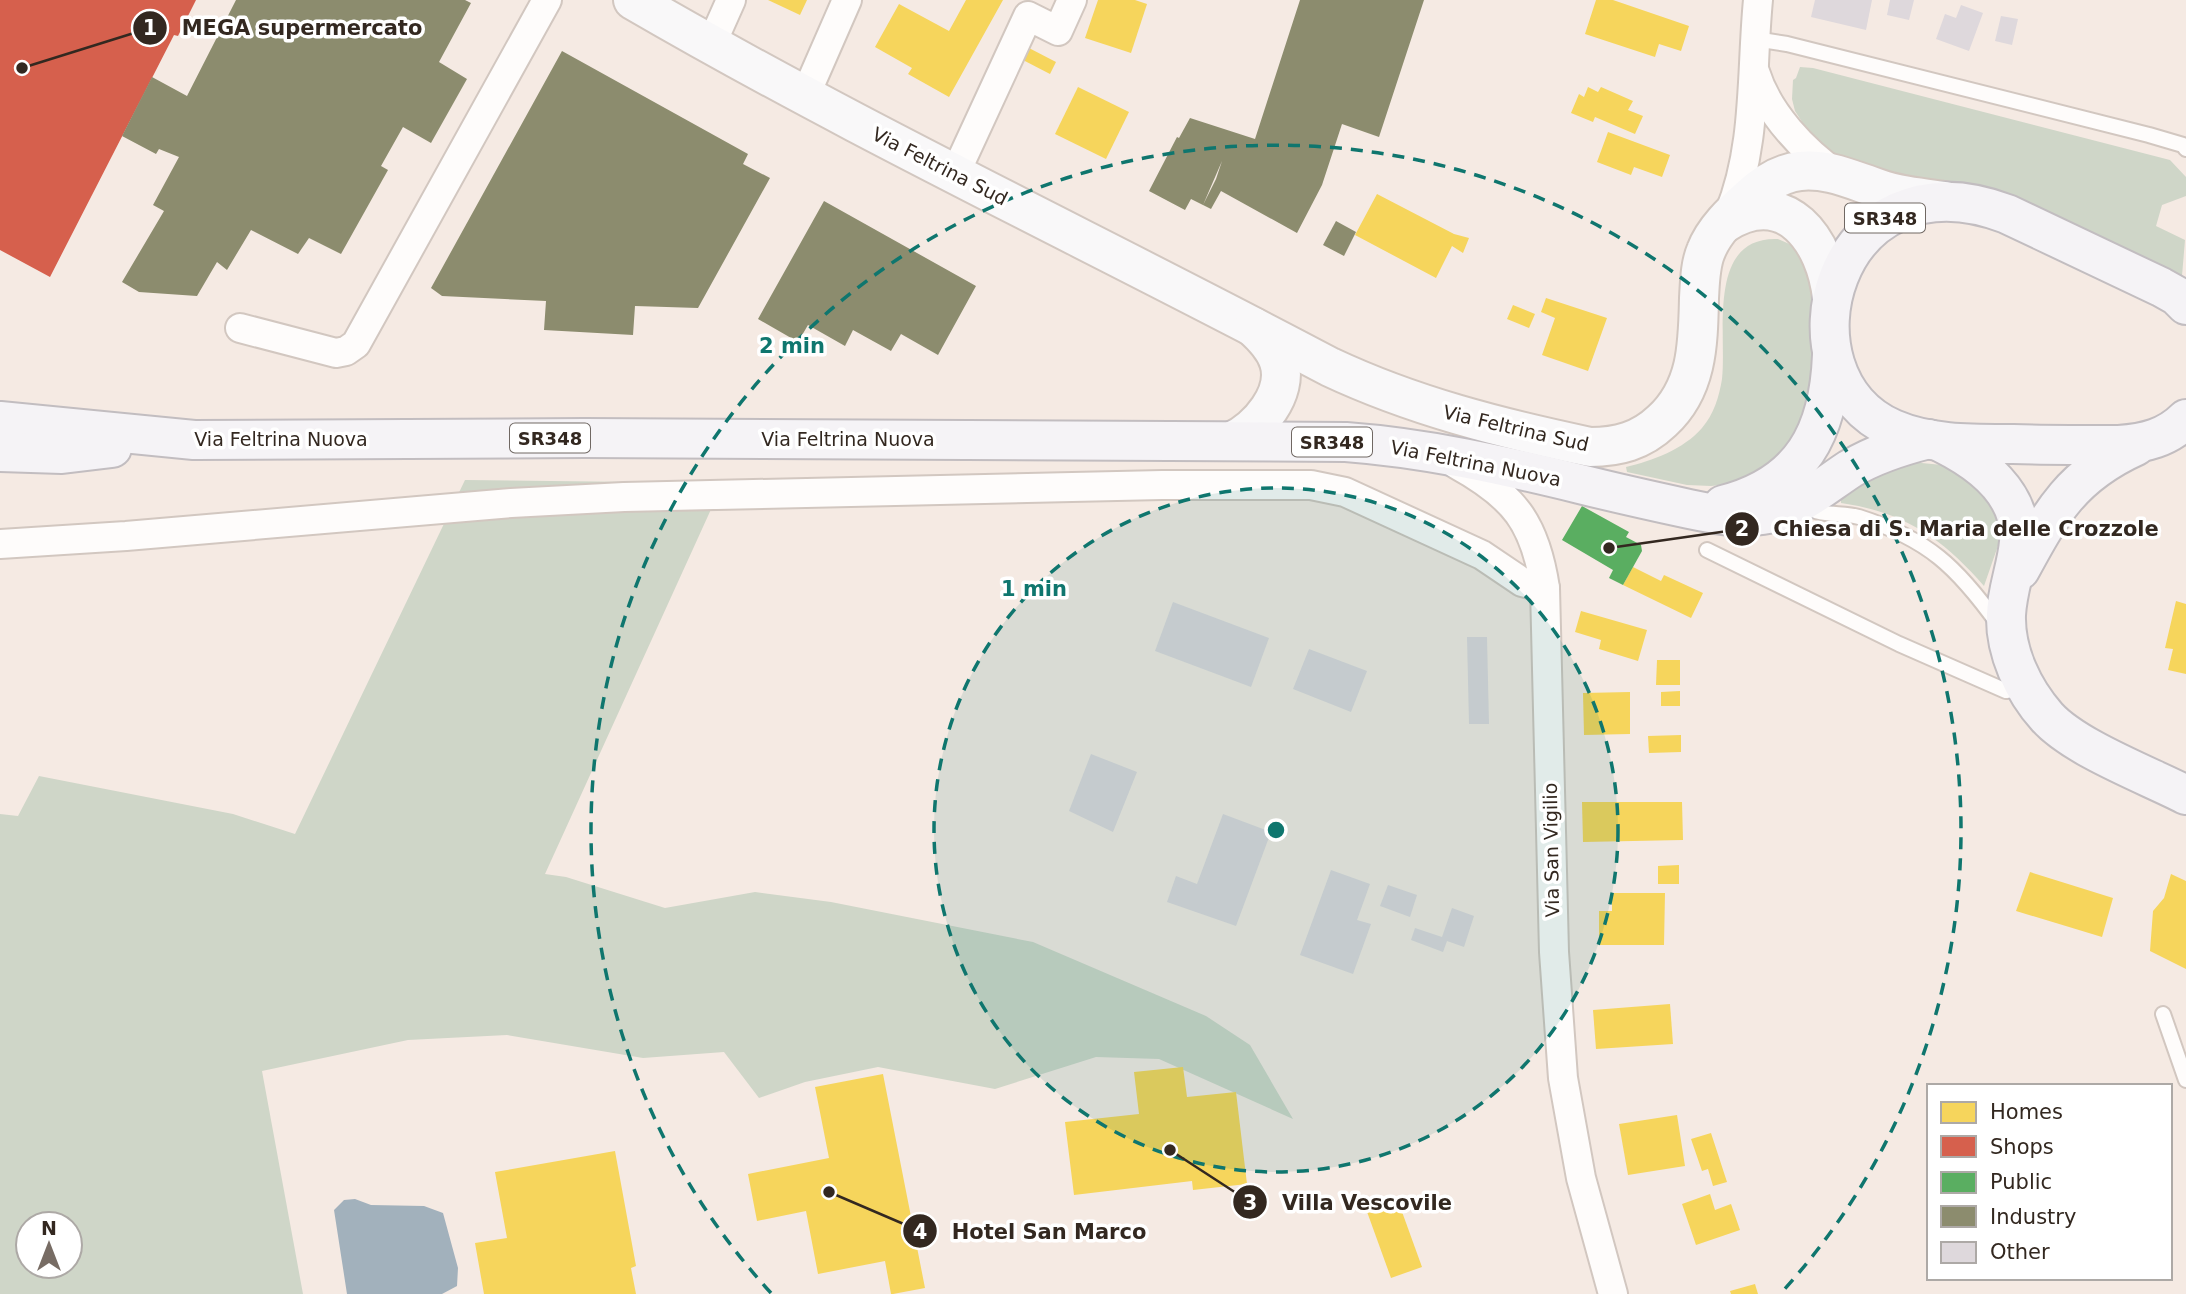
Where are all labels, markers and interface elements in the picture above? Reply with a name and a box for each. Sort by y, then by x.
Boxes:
callout: MEGA supermercato [133,7,436,49]
text: 1 [143,16,157,40]
text: MEGA supermercato [182,16,422,40]
street label: Via Feltrina Sud [869,122,1011,210]
road number: SR348 [1845,204,1925,232]
text: 2 min [759,334,825,358]
street label: Via Feltrina Sud [1441,401,1591,455]
road number: SR348 [510,424,590,452]
street label: Via Feltrina Nuova [194,428,368,450]
street label: Via Feltrina Nuova [761,428,935,450]
road number: SR348 [1292,428,1372,457]
street label: Via Feltrina Nuova [1389,436,1563,490]
callout: Chiesa di S. Maria delle Crozzole [1724,508,2173,550]
text: 2 [1735,517,1749,541]
text: Chiesa di S. Maria delle Crozzole [1773,517,2159,541]
text: 1 min [1001,577,1067,601]
street label: Via San Vigilio [1539,782,1563,918]
centre of rings [1264,818,1288,842]
legend [1927,1084,2172,1280]
text: Homes [1990,1100,2063,1124]
text: Shops [1990,1135,2054,1159]
text: Public [1990,1170,2052,1194]
callout: Villa Vescovile [1233,1181,1466,1223]
text: 3 [1243,1191,1257,1215]
text: Villa Vescovile [1282,1191,1452,1215]
text: Industry [1990,1205,2076,1229]
north arrow [14,1210,84,1280]
callout: Hotel San Marco [903,1210,1160,1252]
text: N [41,1217,57,1239]
text: 4 [913,1220,927,1244]
text: Hotel San Marco [952,1220,1146,1244]
text: Other [1990,1240,2050,1264]

